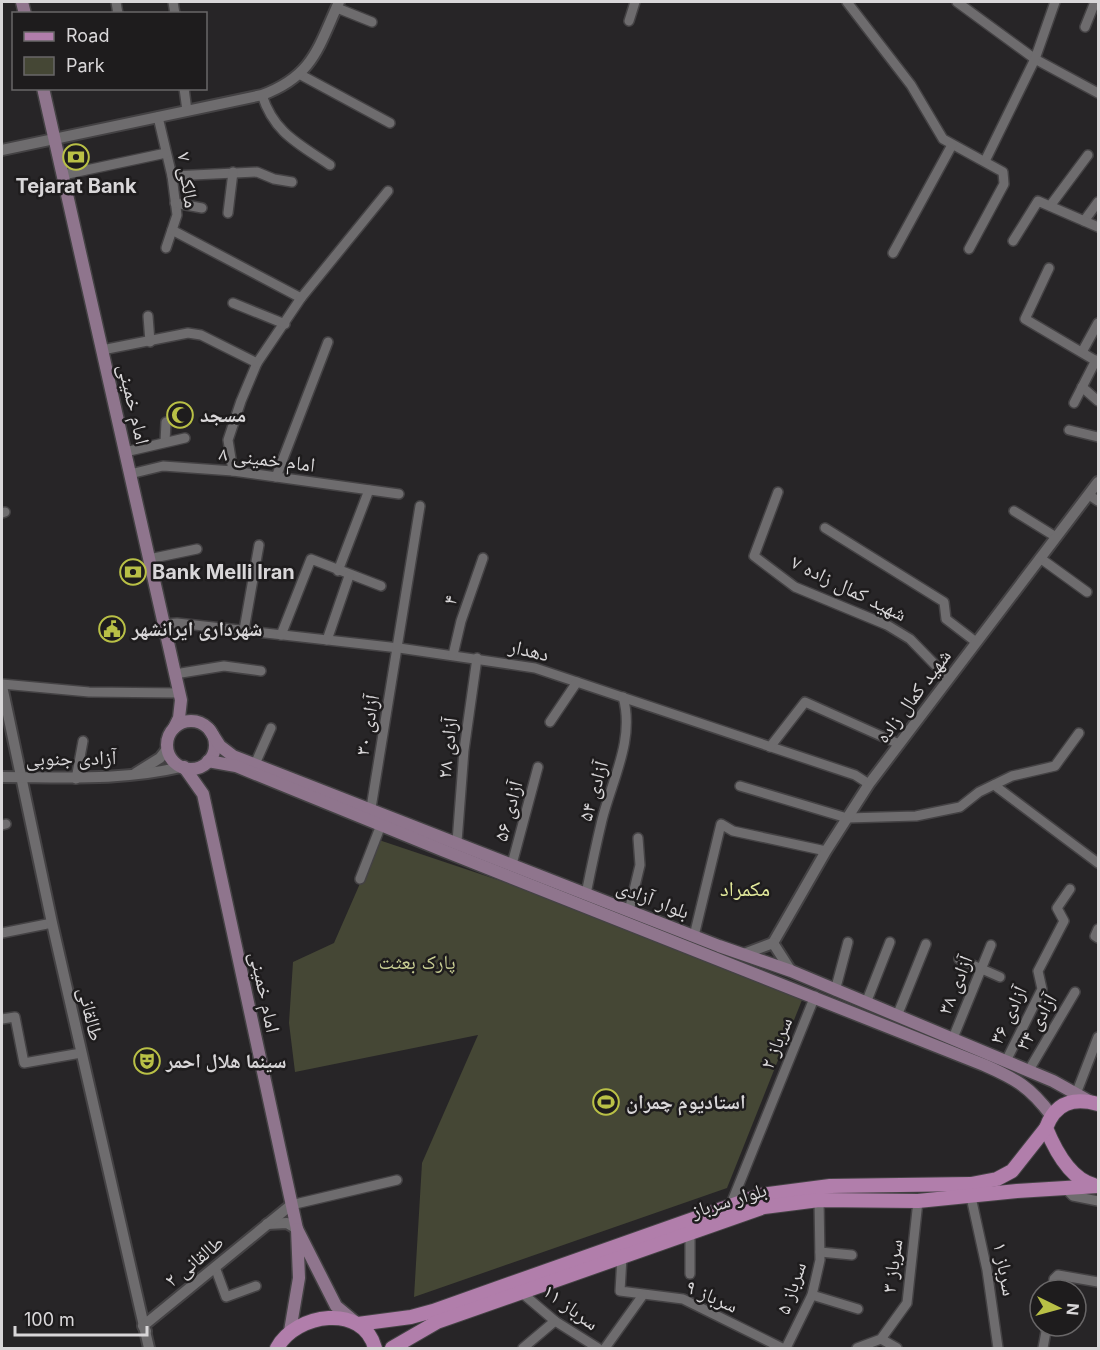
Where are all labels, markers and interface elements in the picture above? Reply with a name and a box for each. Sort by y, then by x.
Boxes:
legend [12,12,207,90]
text: Road [66,25,109,46]
text: Park [66,55,105,76]
bank icon: Tejarat Bank [61,142,91,172]
street label: مالکی ۷ [172,151,204,209]
place label: Tejarat Bank [15,174,137,198]
street label: امام خمینی [111,361,155,447]
mosque icon: مسجد [165,400,195,430]
place label: مسجد [200,403,246,427]
street label: امام خمینی ۸ [217,441,316,479]
street label: شهید کمال زاده ۷ [787,550,911,626]
bank icon: Bank Melli Iran [118,557,148,587]
place label: Bank Melli Iran [152,560,295,584]
street label: ۴ [437,592,463,608]
public building icon: شهرداری ایرانشهر [97,614,127,644]
place label: شهرداری ایرانشهر [131,617,263,641]
street label: دهدار [506,634,551,666]
street label: شهید کمال زاده [870,644,956,748]
street label: آزادی ۳۰ [350,692,384,757]
street label: آزادی ۲۸ [432,715,462,780]
street label: آزادی جنوبی [25,745,117,771]
street label: آزادی ۵۴ [573,757,613,824]
street label: آزادی ۵۶ [488,777,528,844]
street label: بلوار آزادی [613,874,693,924]
district label: مکمراد [720,876,770,901]
street label: امام خمینی [243,949,285,1035]
park label: پارک بعثت [378,950,456,974]
street label: آزادی ۳۸ [932,951,978,1018]
street label: آزادی ۳۶ [984,981,1032,1048]
street label: طالقانی [73,985,109,1043]
street label: آزادی ۳۴ [1010,989,1062,1055]
street label: سرباز ۲ [755,1013,797,1073]
theatre icon: سینما هلال احمر [132,1046,162,1076]
place label: سینما هلال احمر [165,1049,287,1073]
sports icon: استادیوم چمران [591,1087,621,1117]
place label: استادیوم چمران [626,1090,746,1116]
street label: بلوار سرباز [688,1177,770,1223]
street label: طالقانی ۲ [160,1230,228,1292]
street label: سرباز ۳ [876,1238,908,1294]
street label: سرباز ۱ [988,1240,1022,1298]
street label: سرباز ۵ [771,1258,811,1318]
street label: سرباز ۹ [682,1274,742,1318]
north arrow [1028,1278,1088,1338]
street label: سرباز ۱۱ [538,1279,604,1335]
scale bar [15,1299,147,1337]
text: N [1062,1302,1083,1316]
text: 100 m [24,1309,75,1330]

